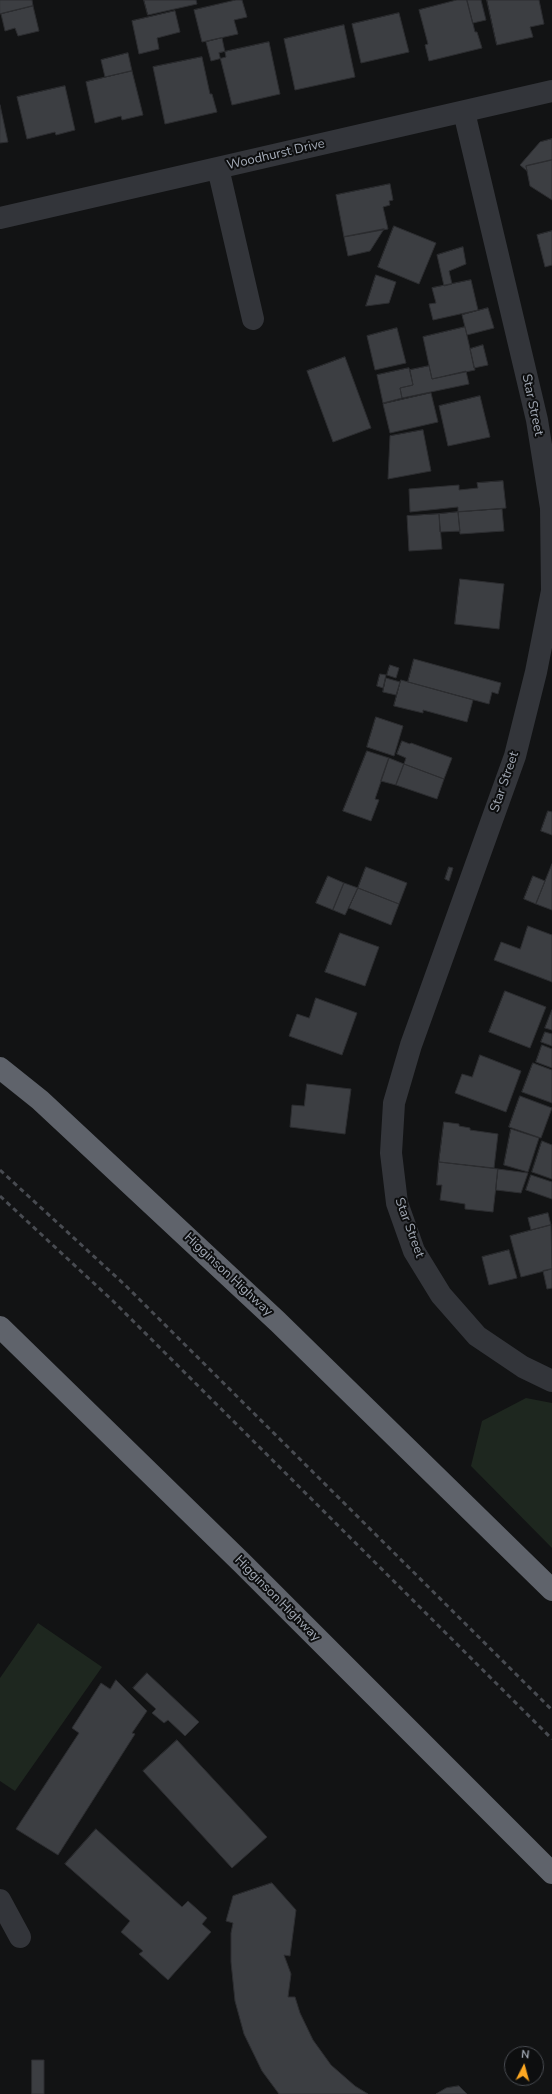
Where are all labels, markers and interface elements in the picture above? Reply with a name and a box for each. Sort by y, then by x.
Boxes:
street label: Woodhurst Drive [226,136,326,174]
street label: Star Street [518,373,546,437]
street label: Star Street [487,750,523,814]
street label: Star Street [391,1196,427,1260]
street label: Higginson Highway [181,1230,275,1320]
street label: Higginson Highway [231,1553,323,1645]
north arrow [504,2046,544,2086]
text: N [520,2047,530,2062]

